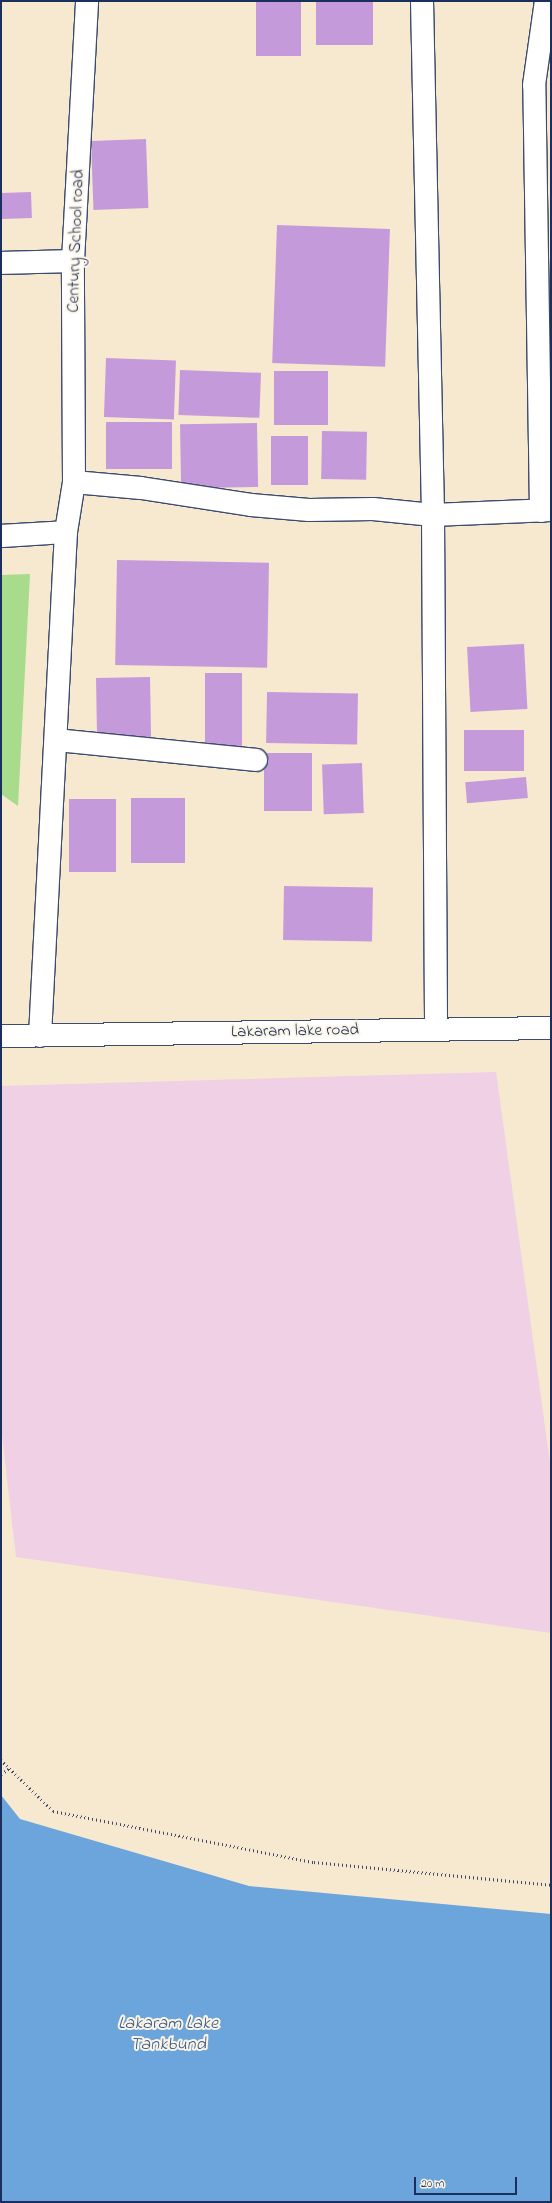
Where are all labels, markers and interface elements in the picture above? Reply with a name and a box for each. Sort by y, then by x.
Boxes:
street label: Century School road [63,169,89,313]
street label: Lakaram lake road [231,1020,359,1042]
water label: Lakaram Lake Tankbund [118,2014,218,2056]
scale bar [416,2169,519,2195]
text: 20 m [421,2175,444,2193]

